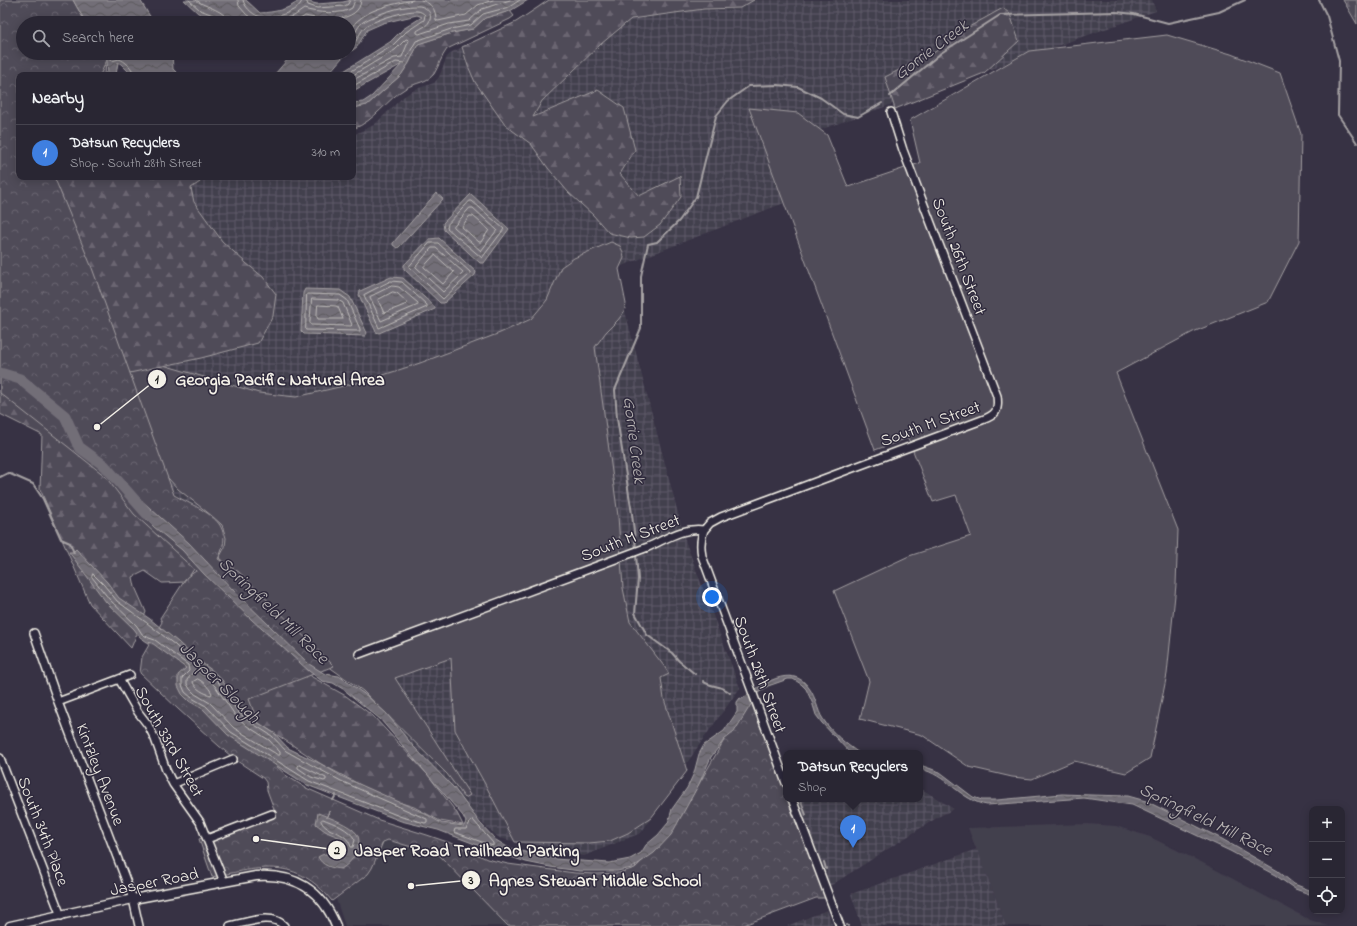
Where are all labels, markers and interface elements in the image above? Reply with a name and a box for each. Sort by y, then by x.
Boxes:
water label: Gorrie Creek [890,13,976,87]
search box [16,16,356,60]
icon: search [30,27,52,49]
text: Search here [62,27,134,49]
text: Nearby [32,86,84,111]
text: Datsun Recyclers [70,132,180,154]
text: 1 [43,143,47,162]
text: 310 m [312,143,340,162]
text: Shop · South 28th Street [70,154,202,173]
street label: South 26th Street [925,194,993,319]
callout: Georgia Pacific Natural Area [147,364,393,394]
text: Georgia Pacific Natural Area [175,368,385,395]
text: 1 [155,371,159,389]
water label: Gorrie Creek [615,395,651,486]
street label: South M Street [877,395,984,454]
street label: South M Street [577,508,684,569]
water label: Springfield Mill Race [211,552,334,672]
your location [702,587,722,607]
street label: South 28th Street [727,612,792,737]
water label: Jasper Slough [172,637,265,730]
street label: South 33rd Street [128,682,210,802]
street label: Kintzley Avenue [68,720,131,830]
popup [783,750,923,802]
text: Datsun Recyclers [798,756,908,778]
street label: South 34th Place [10,773,75,890]
water label: Springfield Mill Race [1134,777,1277,865]
text: Shop [798,778,826,797]
map controls [1309,806,1345,914]
button: + [1309,806,1345,842]
pin: 1 [840,815,866,848]
callout: Jasper Road Trailhead Parking [327,835,588,865]
text: Jasper Road Trailhead Parking [355,839,579,866]
text: 2 [333,842,340,860]
button: − [1309,842,1345,878]
street label: Jasper Road [108,862,201,903]
callout: Agnes Stewart Middle School [461,865,709,895]
text: Agnes Stewart Middle School [489,869,701,896]
text: 3 [468,872,474,890]
button: locate [1309,878,1345,914]

